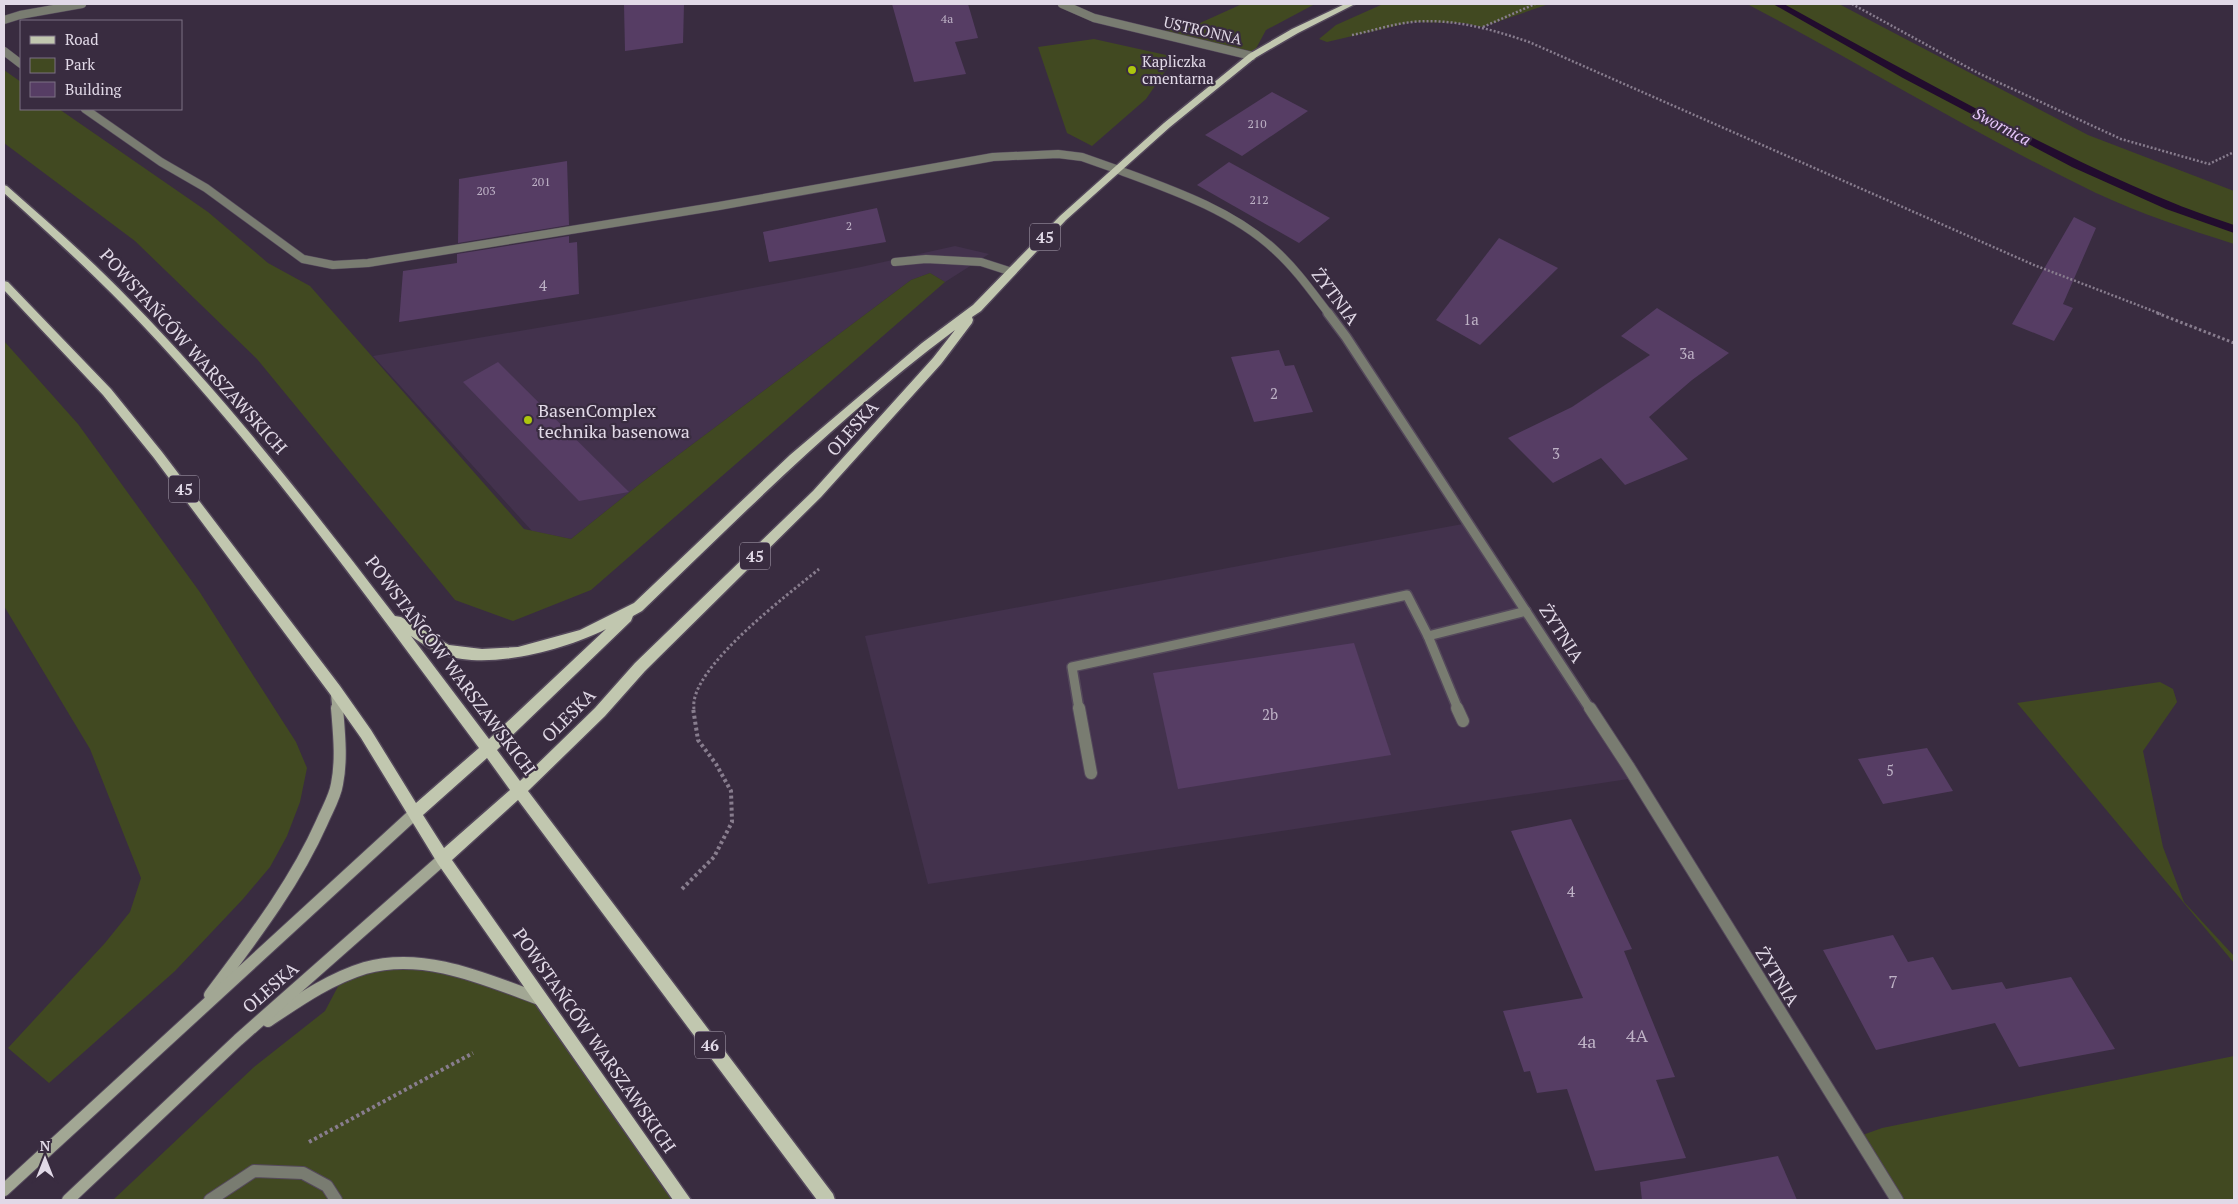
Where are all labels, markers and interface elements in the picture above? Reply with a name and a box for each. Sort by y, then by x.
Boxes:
house number: 4a [941,11,953,26]
street label: USTRONNA [1162,11,1245,49]
legend [20,20,182,110]
text: Road [65,29,98,49]
place label: Kapliczka cmentarna [1142,51,1214,88]
text: Park [65,54,95,74]
marker: Kapliczka cmentarna [1126,64,1138,76]
text: Building [65,79,123,99]
water label: Swornica [1969,102,2035,150]
house number: 210 [1247,116,1267,131]
house number: 201 [531,174,551,189]
house number: 203 [476,183,496,198]
house number: 212 [1249,192,1269,207]
house number: 2 [846,218,852,233]
road number: 45 [1030,223,1060,250]
street label: POWSTAŃCÓW WARSZAWSKICH [95,243,293,459]
street label: ŻYTNIA [1307,263,1366,330]
house number: 4 [539,275,547,295]
house number: 1a [1463,309,1479,329]
house number: 3a [1679,343,1695,363]
house number: 2 [1270,383,1278,403]
street label: OLESKA [821,395,884,461]
place label: BasenComplex technika basenowa [538,398,690,443]
marker: BasenComplex technika basenowa [522,414,534,426]
house number: 3 [1552,443,1560,463]
road number: 45 [169,476,199,502]
road number: 45 [740,542,770,570]
street label: POWSTAŃCÓW WARSZAWSKICH [361,550,541,780]
street label: ŻYTNIA [1534,599,1590,667]
street label: OLESKA [536,682,601,747]
house number: 2b [1262,704,1278,724]
house number: 5 [1886,760,1894,780]
house number: 4 [1567,881,1575,901]
street label: POWSTAŃCÓW WARSZAWSKICH [508,923,682,1157]
street label: ŻYTNIA [1751,942,1806,1011]
street label: OLESKA [237,956,304,1018]
house number: 7 [1888,969,1898,993]
house number: 4A [1626,1023,1649,1047]
house number: 4a [1578,1029,1596,1053]
road number: 46 [695,1032,725,1058]
north arrow [20,1134,70,1184]
text: N [40,1136,51,1155]

